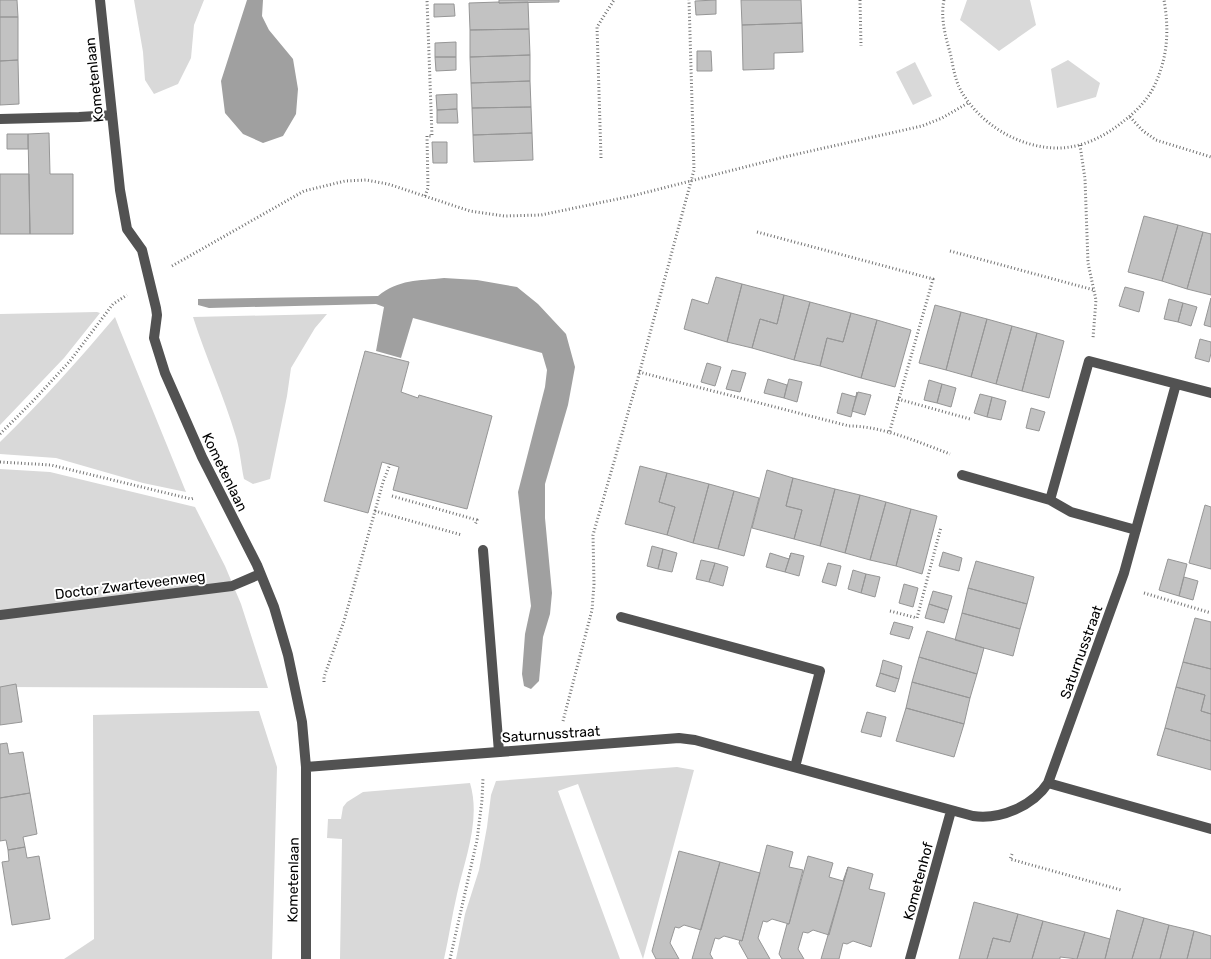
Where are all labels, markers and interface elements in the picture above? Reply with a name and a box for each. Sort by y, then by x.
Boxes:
street label: Kometenlaan [82,37,107,123]
street label: Kometenlaan [198,430,251,514]
street label: Doctor Zwarteveenweg [54,568,206,603]
street label: Saturnusstraat [1057,603,1106,701]
street label: Saturnusstraat [501,723,601,746]
street label: Kometenlaan [284,837,303,923]
street label: Kometenhof [900,840,937,922]

